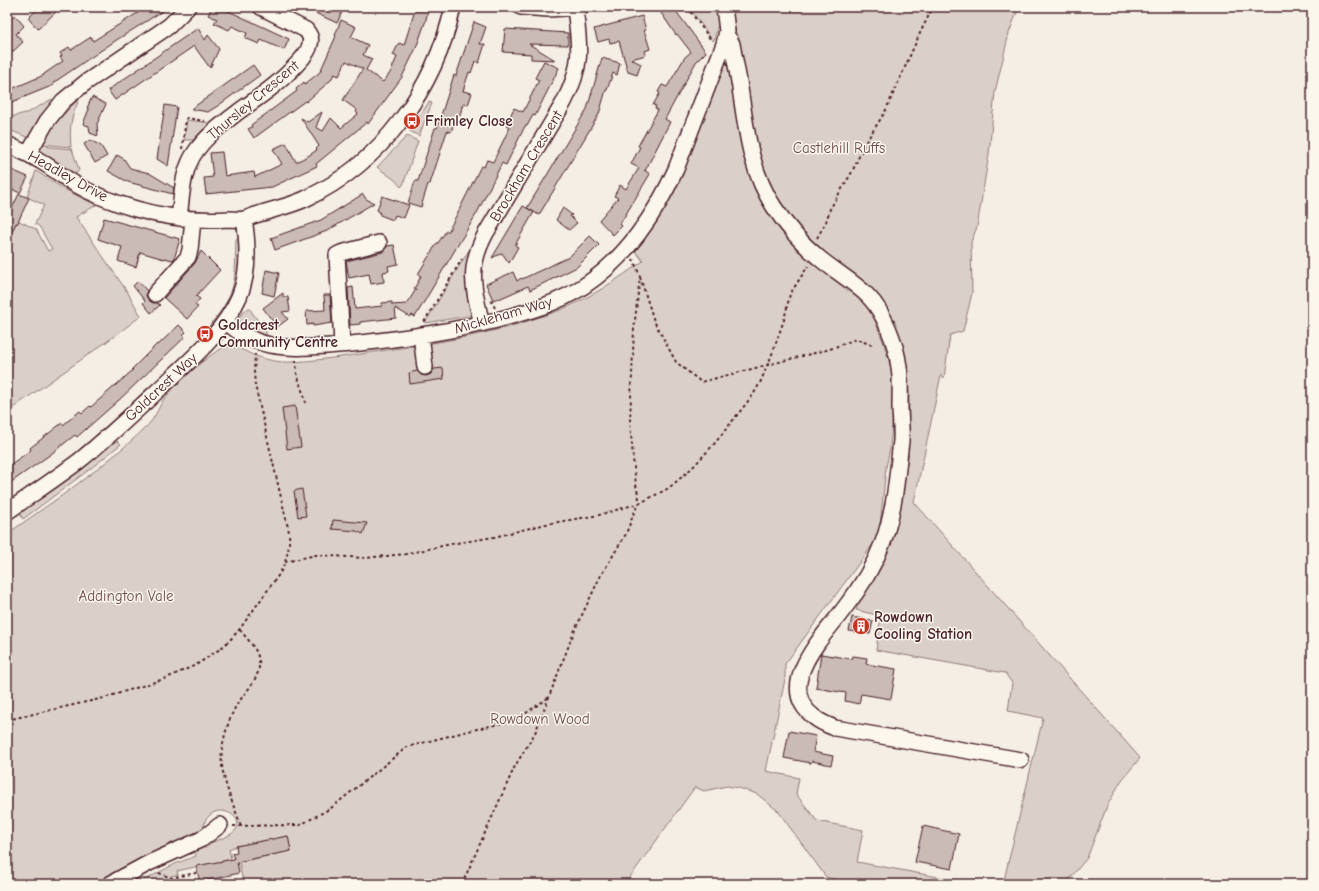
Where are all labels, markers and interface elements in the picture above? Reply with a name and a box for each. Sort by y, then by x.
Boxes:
street label: Thursley Crescent [203,56,303,144]
street label: Brockham Crescent [486,107,567,225]
bus stop icon: Frimley Close [402,111,422,131]
place label: Frimley Close [425,112,513,130]
park label: Castlehill Ruffs [793,139,885,157]
street label: Headley Drive [25,147,112,206]
street label: Mickleham Way [452,292,554,338]
place label: Goldcrest Community Centre [218,316,338,351]
bus stop icon: Goldcrest Community Centre [195,324,215,344]
street label: Goldcrest Way [121,349,201,425]
park label: Addington Vale [78,587,174,605]
place label: Rowdown Cooling Station [874,608,972,643]
building icon: Rowdown Cooling Station [851,616,871,636]
park label: Rowdown Wood [490,710,590,728]

